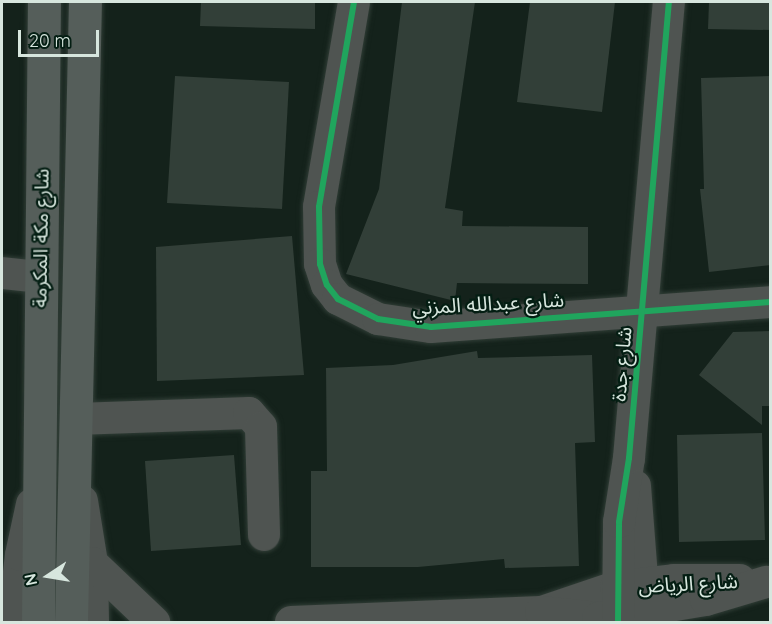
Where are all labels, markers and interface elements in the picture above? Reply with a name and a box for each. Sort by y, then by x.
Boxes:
scale bar [21,18,102,56]
text: 20 m [29,29,71,52]
street label: شارع مكة المكرمة [27,168,53,308]
street label: شارع عبدالله المزني [411,287,565,319]
street label: شارع جدة [606,326,636,402]
north arrow [18,546,78,606]
street label: شارع الرياض [638,568,738,598]
text: N [19,572,41,588]

